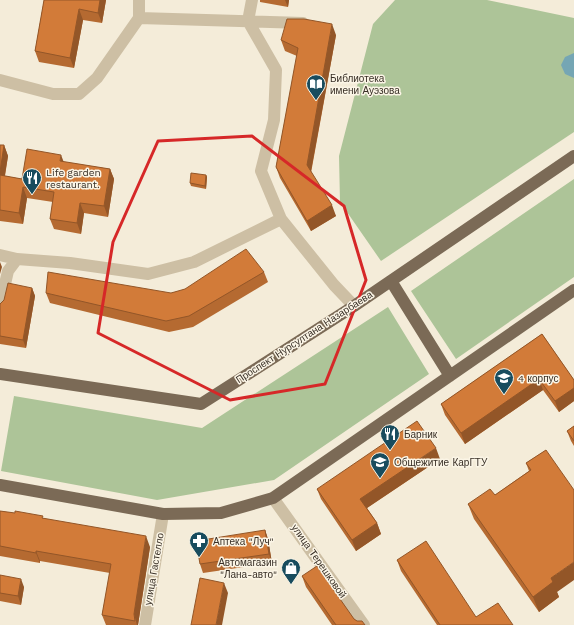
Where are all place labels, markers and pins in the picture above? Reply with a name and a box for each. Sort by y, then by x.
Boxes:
library icon: Библиотека имени Ауэзова [305,73,327,101]
place label: Библиотека имени Ауэзова [330,73,400,96]
restaurant icon: Life garden restaurant. [21,167,43,195]
place label: Life garden restaurant. [46,167,101,190]
school or university icon: 4 корпус [493,367,515,395]
place label: 4 корпус [518,373,558,384]
restaurant icon: Барник [379,423,401,451]
place label: Барник [404,429,438,440]
school or university icon: Общежитие КарГТУ [369,451,391,479]
place label: Общежитие КарГТУ [394,457,488,468]
pharmacy icon: Аптека "Луч" [188,530,210,558]
place label: Аптека "Луч" [213,536,274,547]
place label: Автомагазин "Лана-авто" [218,557,277,580]
shop icon: Автомагазин "Лана-авто" [280,557,302,585]

